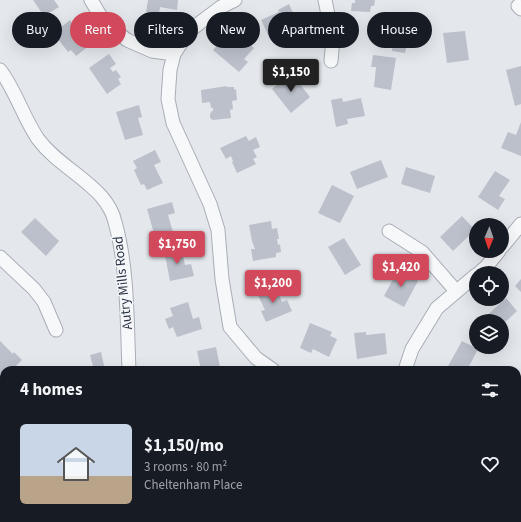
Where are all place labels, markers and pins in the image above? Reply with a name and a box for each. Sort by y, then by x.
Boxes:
pin: $1,150 [258,59,324,93]
pin: $1,750 [144,231,210,265]
pin: $1,420 [368,254,434,288]
pin: $1,200 [240,270,306,304]

